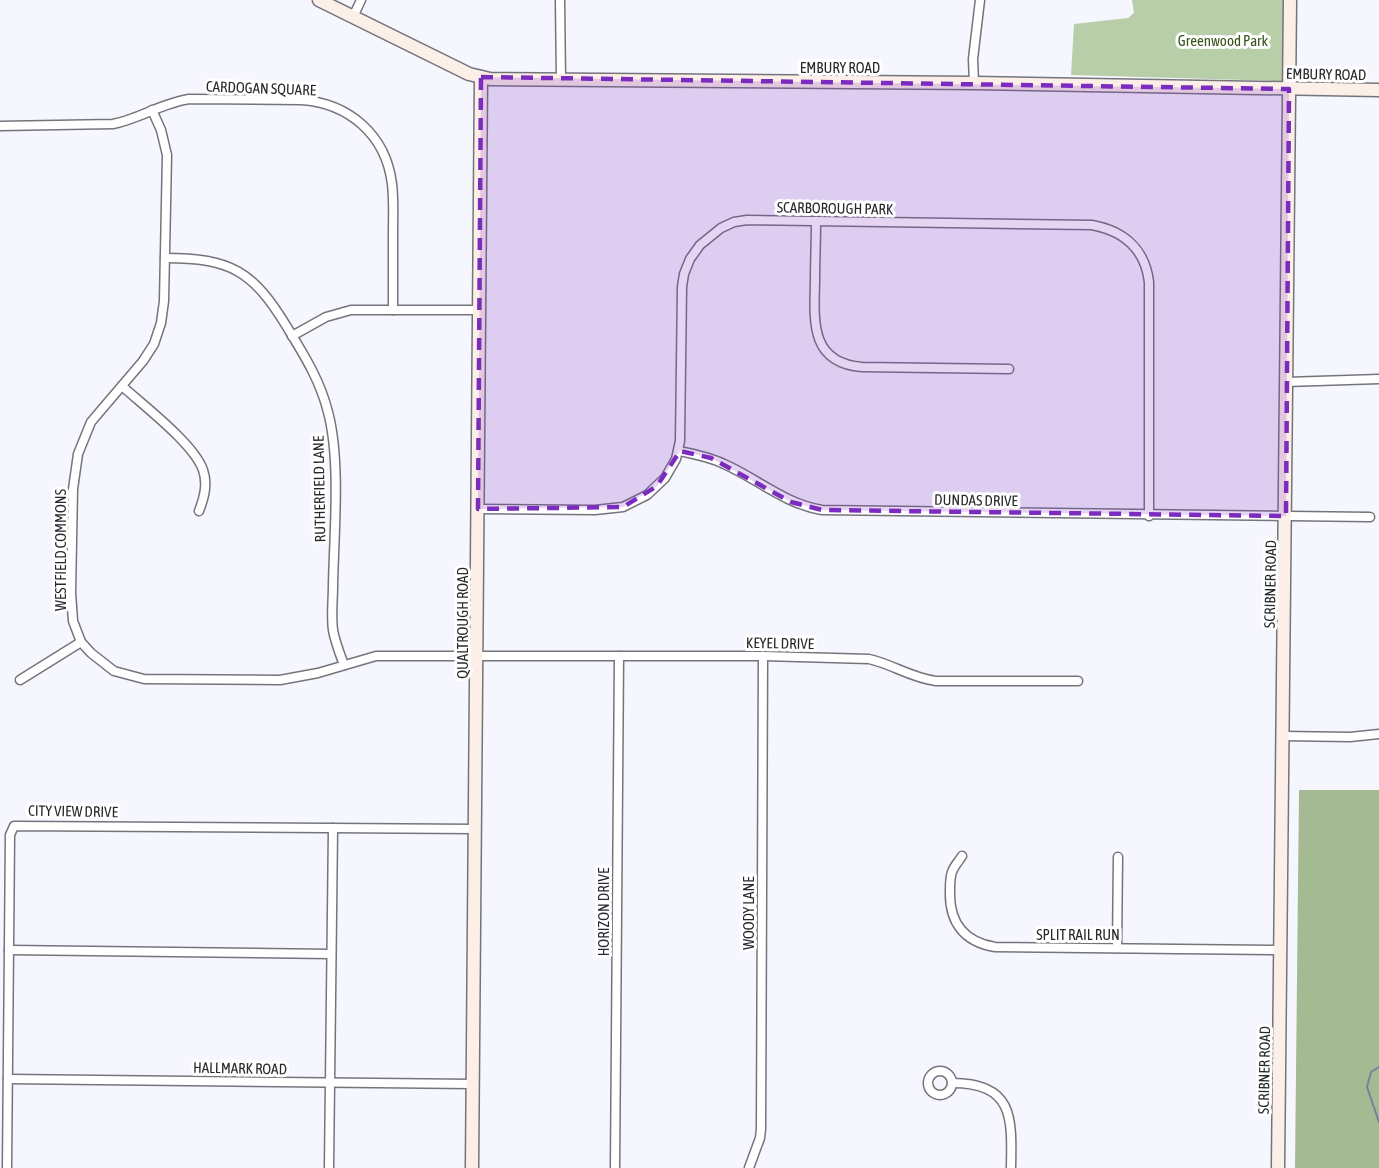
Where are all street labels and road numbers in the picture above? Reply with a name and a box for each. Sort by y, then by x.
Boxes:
street label: EMBURY ROAD [800,59,880,76]
street label: EMBURY ROAD [1286,65,1366,83]
street label: CARDOGAN SQUARE [206,78,317,98]
street label: SCARBOROUGH PARK [777,198,894,218]
street label: RUTHERFIELD LANE [310,435,328,542]
street label: WESTFIELD COMMONS [52,489,69,611]
street label: DUNDAS DRIVE [934,491,1019,509]
street label: SCRIBNER ROAD [1261,540,1279,628]
street label: QUALTROUGH ROAD [454,567,471,679]
street label: KEYEL DRIVE [746,634,815,652]
street label: CITY VIEW DRIVE [28,802,119,820]
street label: HORIZON DRIVE [595,867,612,956]
street label: WOODY LANE [740,876,757,950]
street label: SPLIT RAIL RUN [1036,926,1120,943]
street label: SCRIBNER ROAD [1255,1026,1273,1114]
street label: HALLMARK ROAD [193,1059,287,1077]

